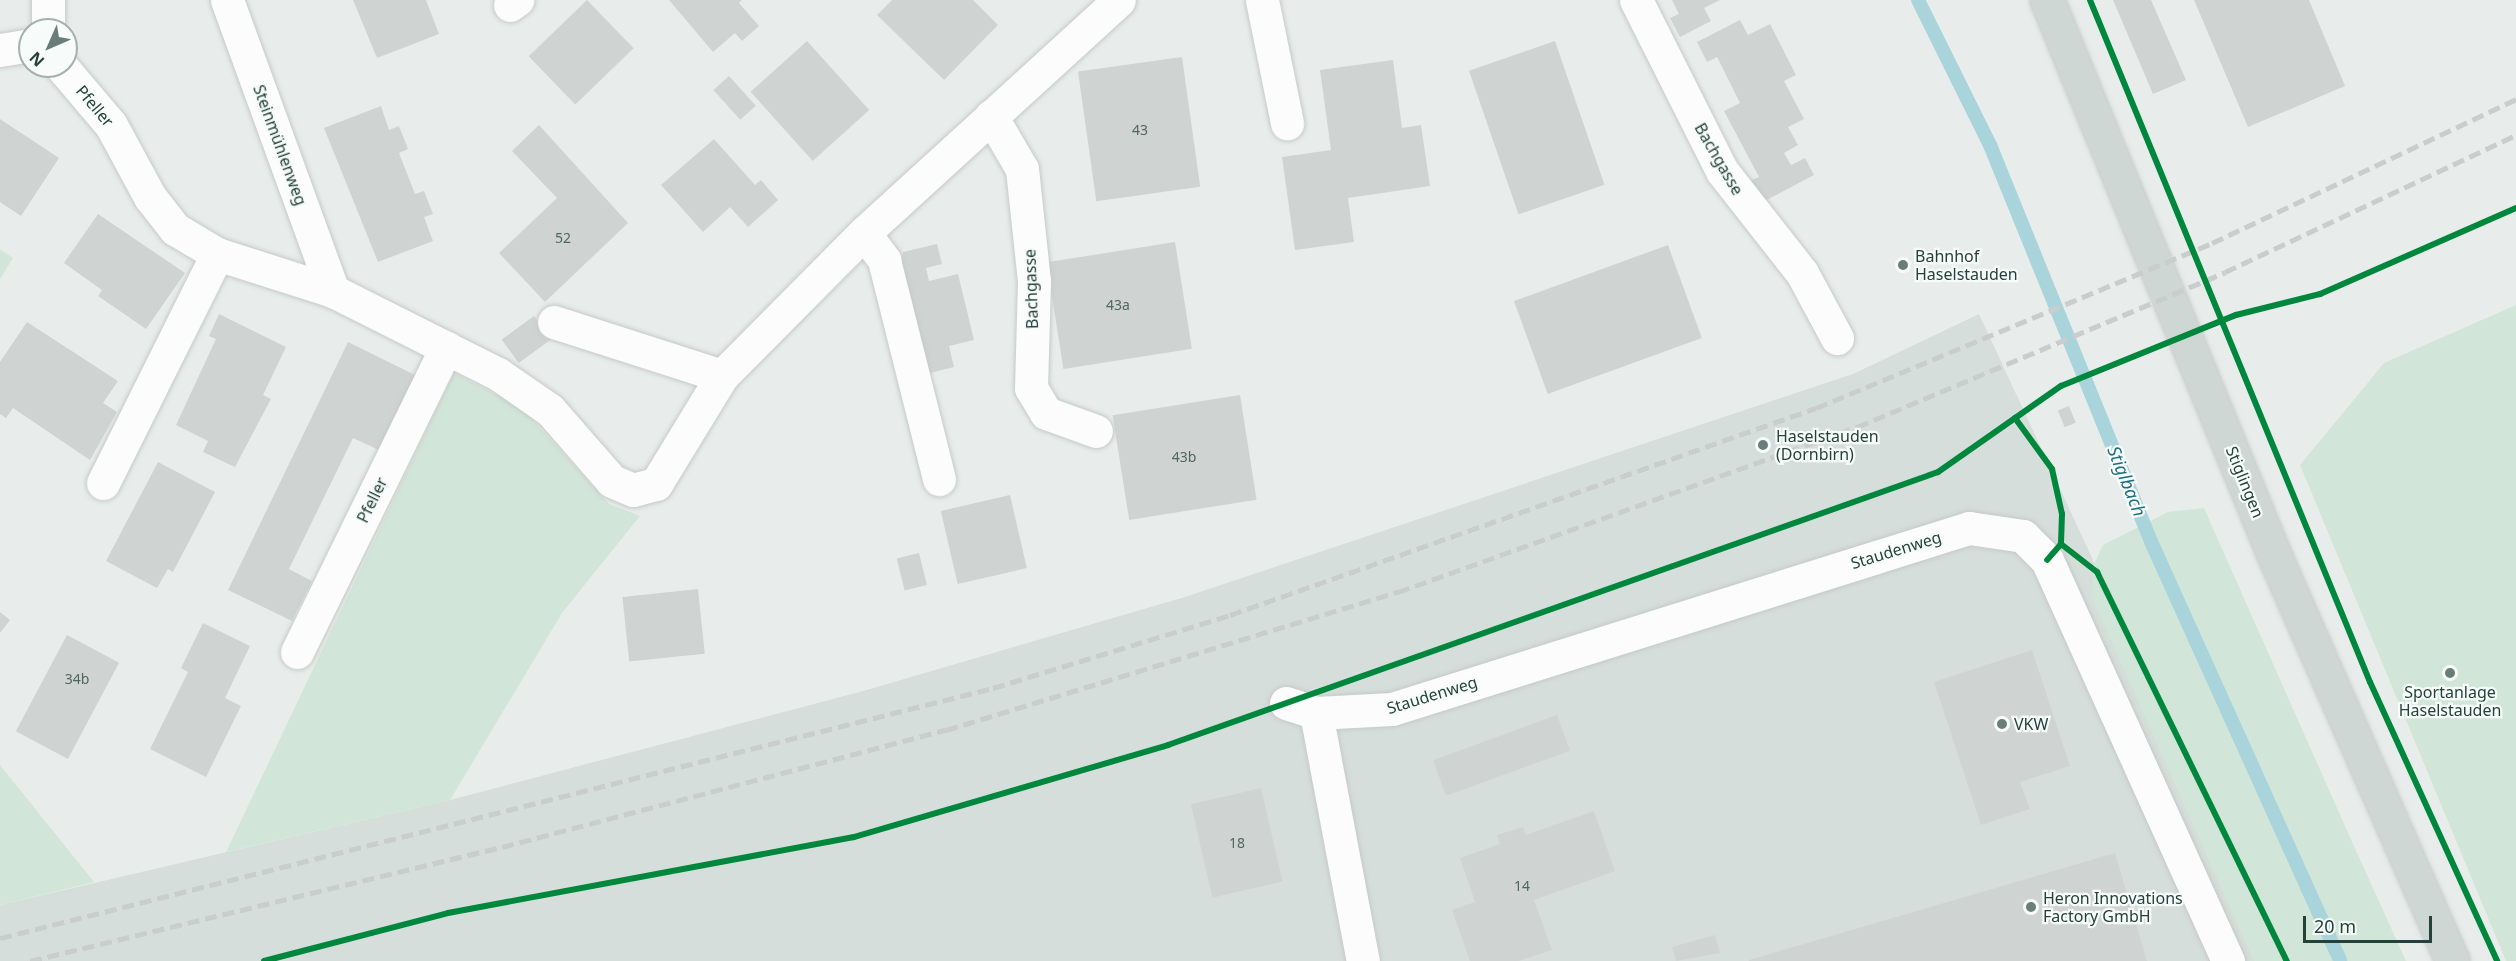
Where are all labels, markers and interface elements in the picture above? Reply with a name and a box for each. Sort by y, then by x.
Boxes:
north arrow [18,18,78,78]
text: N [24,47,49,72]
street label: Pfeller [72,81,118,131]
street label: Steinmühlenweg [249,82,311,208]
street label: Bachgasse [1691,120,1747,198]
house number: 43 [1132,122,1148,138]
house number: 52 [555,230,571,246]
place label: Bahnhof Haselstauden [1915,246,2018,284]
street label: Bachgasse [1020,249,1042,329]
marker: Bahnhof Haselstauden [1896,258,1910,272]
house number: 43a [1106,297,1130,313]
place label: Haselstauden (Dornbirn) [1776,426,1879,464]
marker: Haselstauden (Dornbirn) [1754,436,1772,454]
water label: Stiglbach [2103,443,2151,519]
street label: Stiglingen [2222,443,2268,521]
house number: 43b [1172,449,1196,465]
street label: Pfeller [353,474,391,526]
street label: Staudenweg [1848,527,1944,573]
marker: Sportanlage Haselstauden [2443,666,2457,680]
house number: 34b [65,671,89,687]
street label: Staudenweg [1384,672,1480,718]
place label: Sportanlage Haselstauden [2399,682,2501,720]
place label: VKW [2014,714,2048,734]
marker: VKW [1995,717,2009,731]
house number: 18 [1229,835,1245,851]
house number: 14 [1514,878,1530,894]
place label: Heron Innovations Factory GmbH [2043,888,2183,926]
marker: Heron Innovations Factory GmbH [2024,900,2038,914]
scale bar [2306,904,2435,942]
text: 20 m [2314,914,2356,938]

